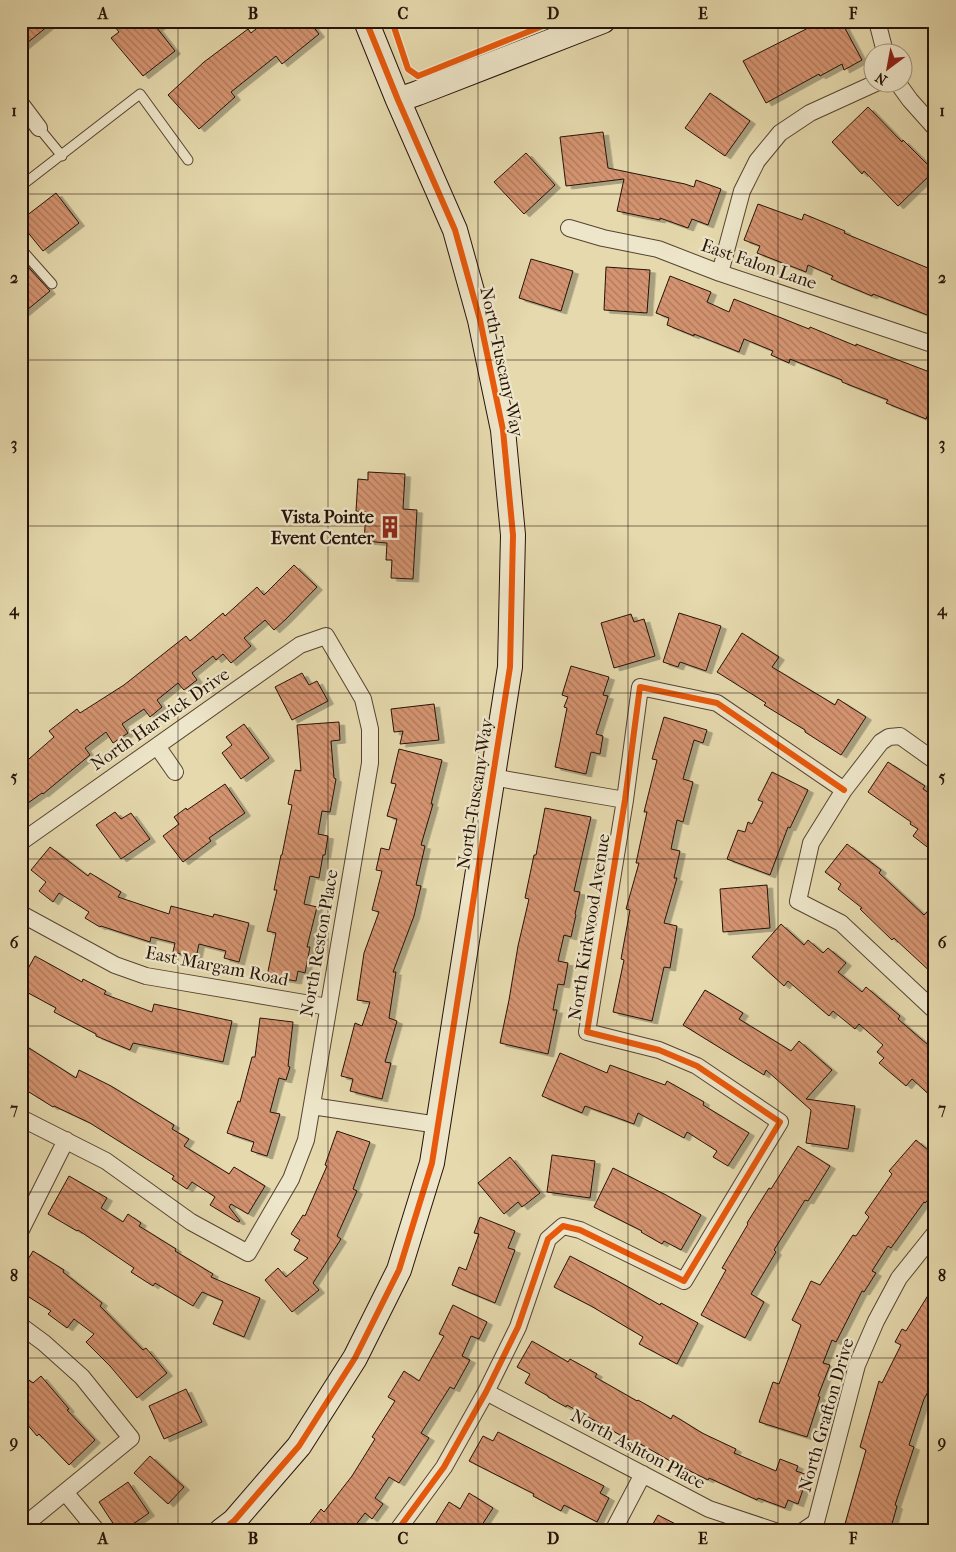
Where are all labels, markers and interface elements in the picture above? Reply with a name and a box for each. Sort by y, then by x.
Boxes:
text: A [97,4,109,23]
text: B [248,4,258,23]
text: C [398,4,409,23]
text: D [547,4,559,23]
text: E [698,4,708,23]
text: F [848,4,858,23]
north arrow [864,42,914,92]
text: N [872,68,890,89]
text: 1 [11,101,17,120]
text: 1 [939,101,945,120]
street label: East Falon Lane [698,235,819,294]
text: 2 [10,268,18,287]
text: 2 [938,268,946,287]
street label: North Tuscany Way [475,285,528,440]
text: 3 [11,434,17,454]
text: 3 [939,434,945,454]
place label: Vista Pointe Event Center [271,507,374,549]
building icon: Vista Pointe Event Center [377,514,403,540]
text: 4 [8,600,20,620]
text: 4 [936,600,948,620]
street label: North Harwick Drive [87,664,234,775]
street label: North Tuscany Way [453,716,498,871]
text: 5 [11,767,18,786]
text: 5 [939,767,946,786]
street label: North Kirkwood Avenue [564,832,615,1022]
street label: North Reston Place [296,868,343,1019]
text: 6 [10,933,19,952]
text: 6 [938,933,947,952]
street label: East Margam Road [144,942,290,991]
text: 7 [9,1099,18,1118]
text: 7 [937,1099,946,1118]
text: 8 [10,1266,18,1285]
text: 8 [938,1266,946,1285]
street label: North Grafton Drive [794,1336,858,1494]
street label: North Ashton Place [567,1405,709,1494]
text: 9 [9,1432,18,1452]
text: 9 [937,1432,946,1452]
text: A [97,1529,109,1548]
text: B [248,1529,258,1548]
text: C [398,1529,409,1548]
text: D [547,1529,559,1548]
text: E [698,1529,708,1548]
text: F [848,1529,858,1548]

